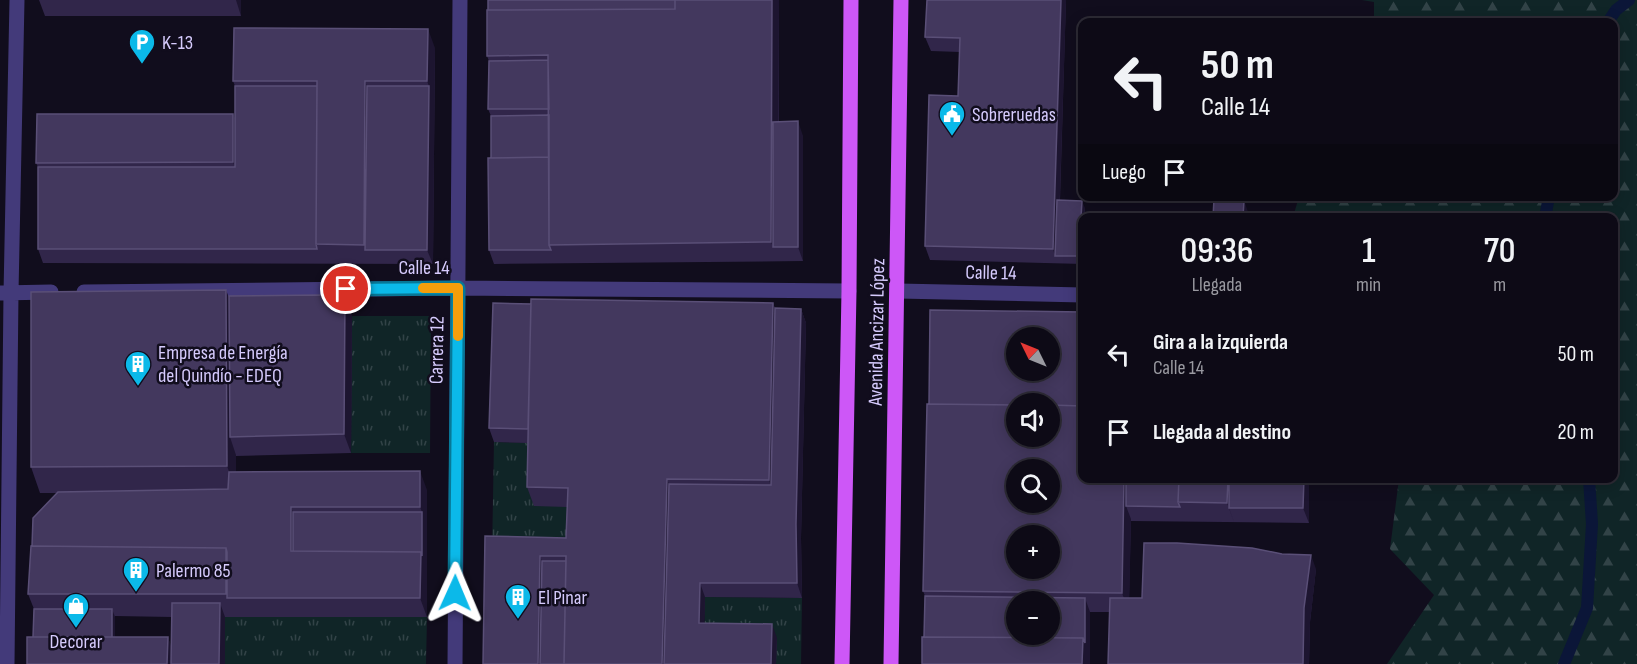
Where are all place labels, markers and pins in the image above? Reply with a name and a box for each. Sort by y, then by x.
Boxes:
parking icon: K-13 [127,27,157,65]
place label: K-13 [162,31,193,55]
public building icon: Sobreruedas [937,99,967,137]
place label: Sobreruedas [972,103,1056,127]
pin [320,263,371,314]
place label: Empresa de Energía del Quindío - EDEQ [158,341,288,388]
building icon: Empresa de Energía del Quindío - EDEQ [123,349,153,387]
building icon: Palermo 85 [121,555,151,593]
place label: Palermo 85 [156,559,230,583]
building icon: El Pinar [503,582,533,620]
place label: El Pinar [538,586,588,610]
shop icon: Decorar [61,591,91,629]
place label: Decorar [50,630,103,654]

